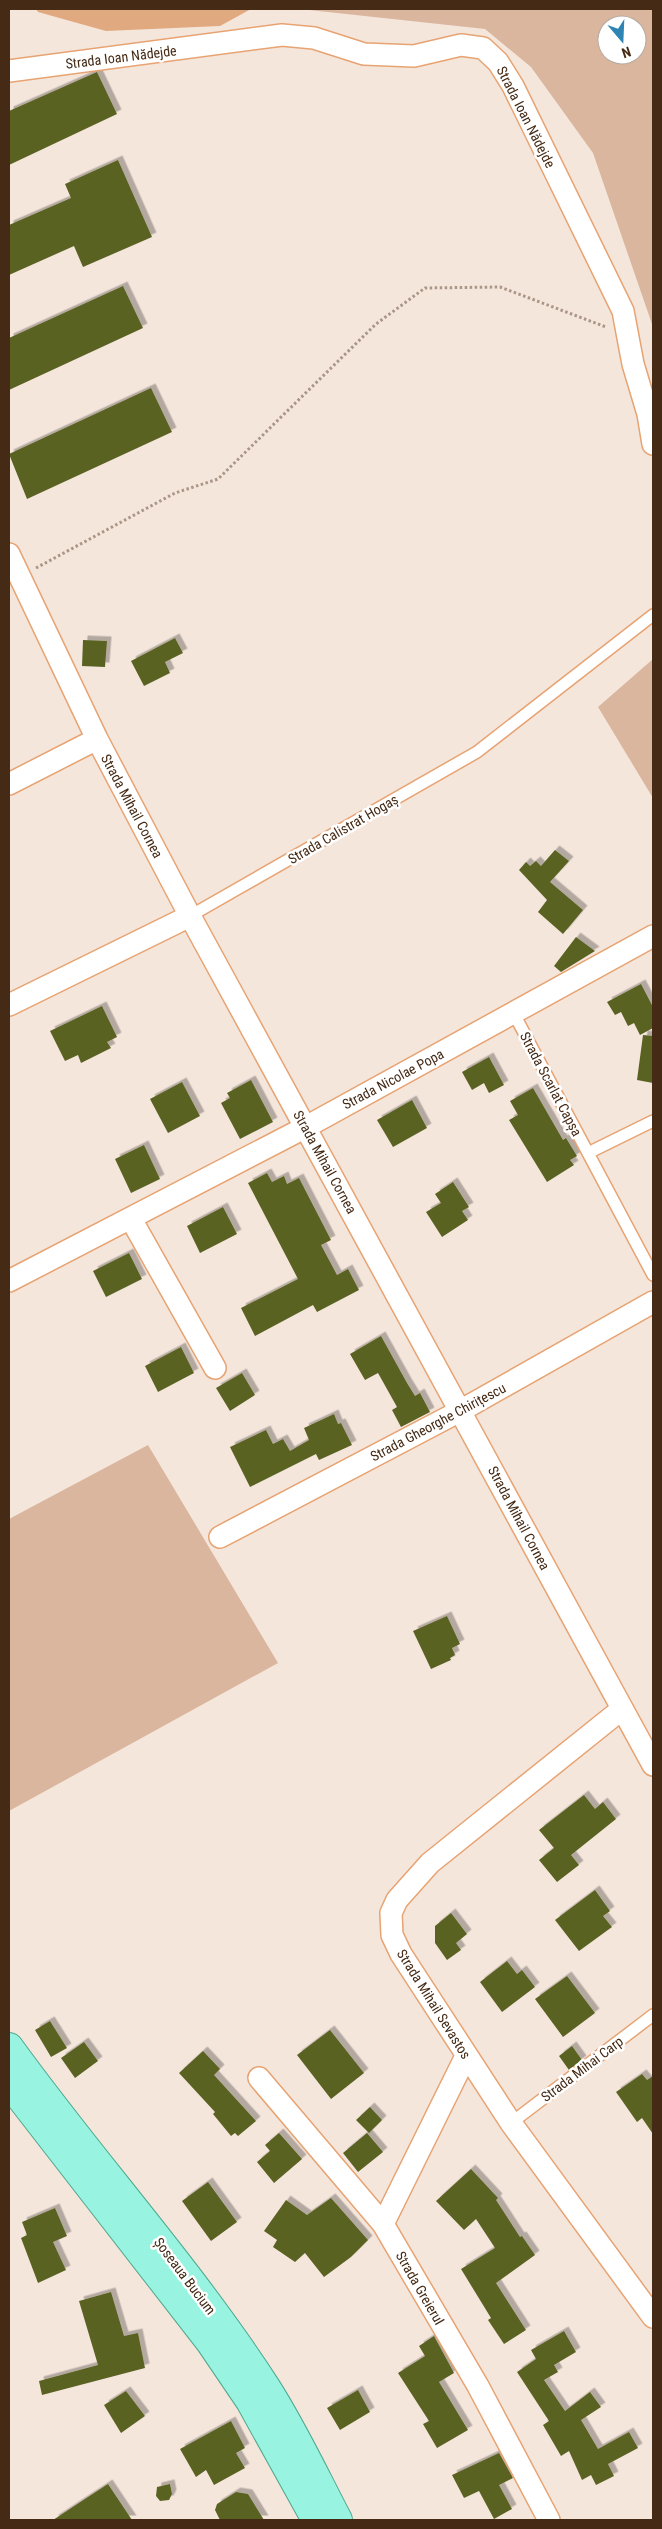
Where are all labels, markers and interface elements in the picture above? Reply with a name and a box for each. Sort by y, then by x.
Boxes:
north arrow [597,15,647,65]
street label: Strada Ioan Nădejde [65,42,178,72]
text: N [620,43,633,61]
street label: Strada Ioan Nădejde [494,64,559,171]
street label: Strada Mihail Cornea [98,751,166,861]
street label: Strada Calistrat Hogaș [285,791,401,868]
street label: Strada Scarlat Capșa [516,1029,585,1139]
street label: Strada Nicolae Popa [340,1046,446,1112]
street label: Strada Mihail Cornea [290,1108,360,1216]
street label: Strada Gheorghe Chirițescu [368,1380,509,1465]
street label: Strada Mihail Cornea [485,1463,553,1573]
street label: Strada Mihail Sevastos [394,1946,474,2062]
street label: Strada Mihai Carp [538,2033,626,2105]
street label: Șoseaua Bucium [150,2234,219,2318]
street label: Strada Greierul [393,2249,447,2327]

